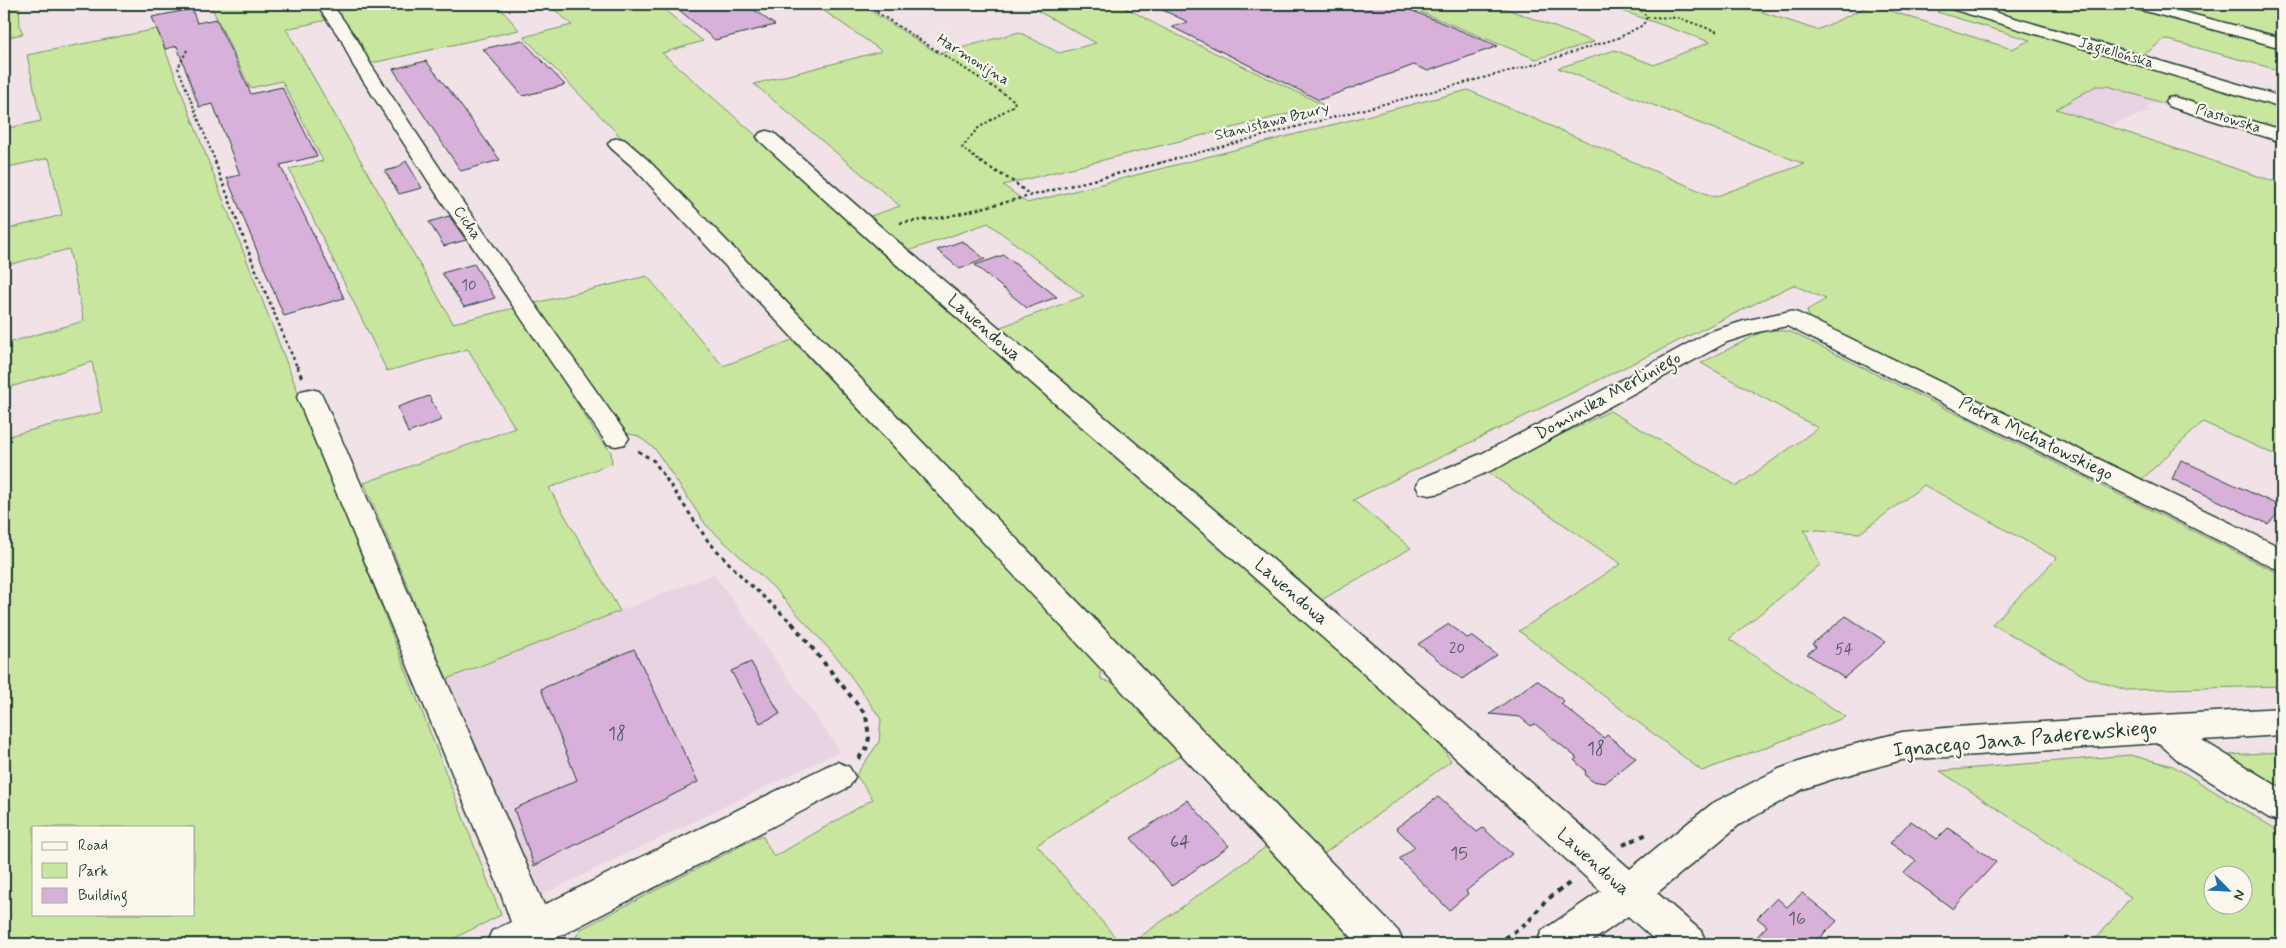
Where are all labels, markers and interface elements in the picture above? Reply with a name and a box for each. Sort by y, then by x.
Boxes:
street label: Harmonijna [933,30,1013,90]
street label: Jagiellońska [2076,33,2156,74]
street label: Stanisława Bzury [1213,98,1332,146]
street label: Piastowska [2193,100,2263,138]
street label: Cicha [448,202,486,244]
house number: 10 [461,276,477,296]
street label: Lawendowa [942,289,1026,367]
street label: Dominika Merliniego [1531,346,1686,448]
street label: Piotra Michałowskiego [1955,391,2117,487]
street label: Lawendowa [1249,553,1333,631]
house number: 20 [1449,639,1465,659]
house number: 54 [1835,640,1853,660]
street label: Ignacego Jana Paderewskiego [1892,713,2158,765]
house number: 18 [608,722,626,746]
house number: 18 [1587,737,1605,761]
street label: Lawendowa [1551,823,1635,901]
legend [32,826,195,916]
house number: 64 [1170,830,1190,854]
text: Road [78,836,108,856]
house number: 15 [1450,842,1468,866]
text: Park [78,862,108,882]
north arrow [2204,866,2254,916]
text: Building [78,886,128,907]
text: N [2229,887,2249,903]
house number: 16 [1788,907,1806,931]

